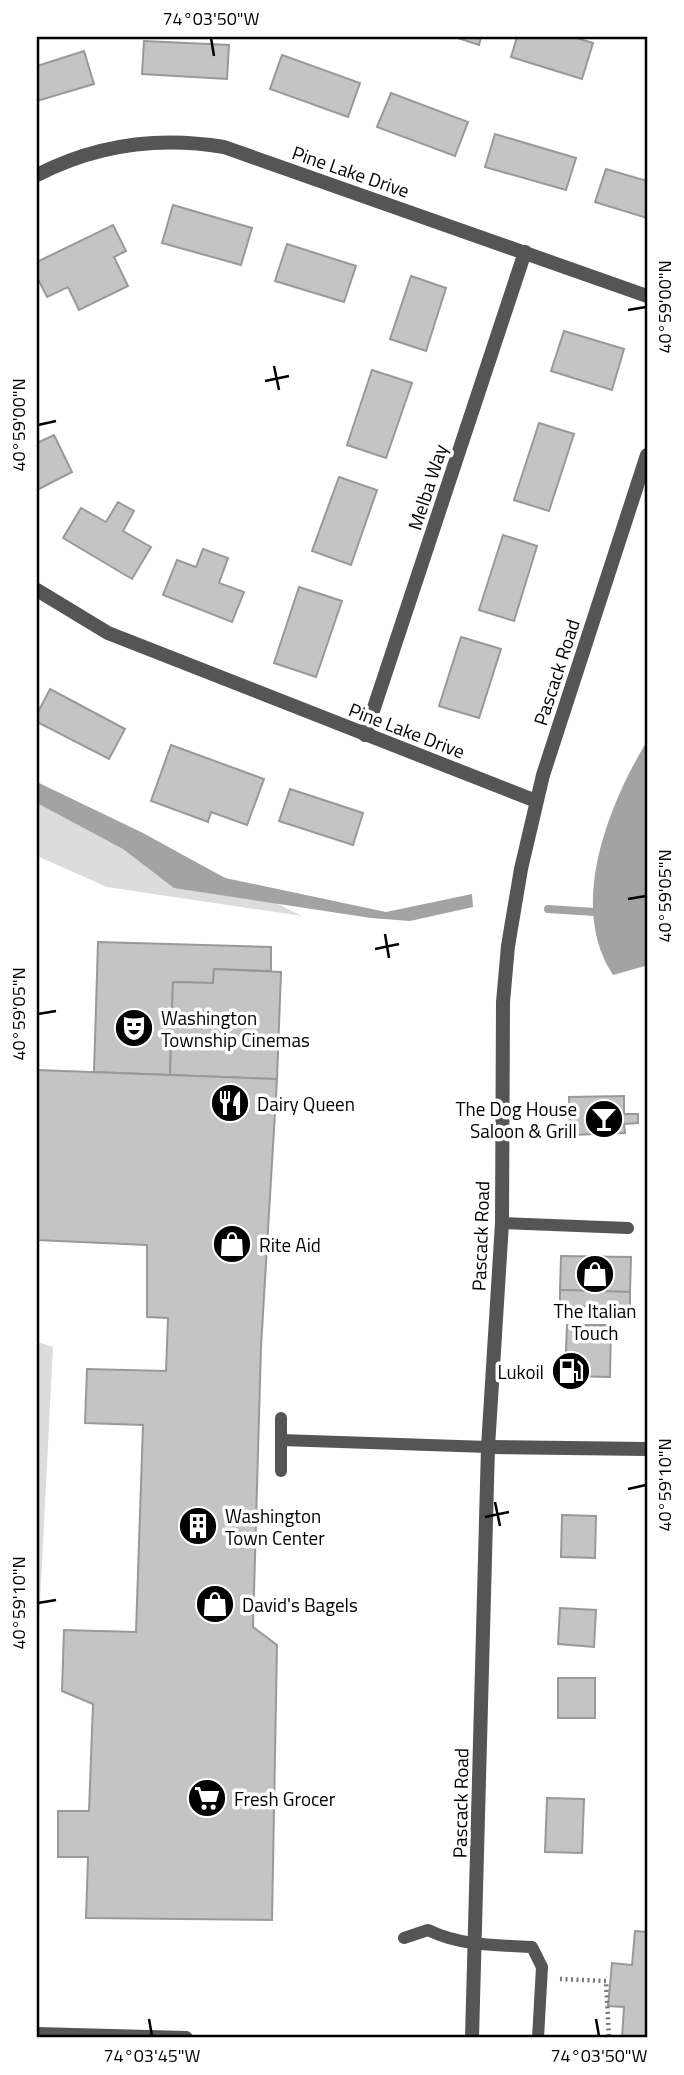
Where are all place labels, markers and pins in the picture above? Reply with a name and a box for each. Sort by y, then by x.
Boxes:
place label: Washington Township Cinemas [161,1003,310,1054]
theatre icon: Washington Township Cinemas [113,1007,155,1049]
restaurant icon: Dairy Queen [209,1082,251,1124]
place label: Dairy Queen [257,1089,355,1118]
place label: The Dog House Saloon & Grill [456,1094,577,1145]
bar icon: The Dog House Saloon & Grill [583,1098,625,1140]
shop icon: Rite Aid [211,1223,253,1265]
place label: Rite Aid [259,1230,321,1259]
shop icon: The Italian Touch [574,1253,616,1295]
place label: The Italian Touch [553,1296,637,1347]
fuel station icon: Lukoil [550,1350,592,1392]
place label: Lukoil [497,1357,544,1386]
place label: Washington Town Center [225,1501,325,1552]
building icon: Washington Town Center [177,1505,219,1547]
shop icon: David's Bagels [194,1583,236,1625]
place label: David's Bagels [242,1590,358,1619]
supermarket icon: Fresh Grocer [186,1777,228,1819]
place label: Fresh Grocer [234,1784,336,1813]

